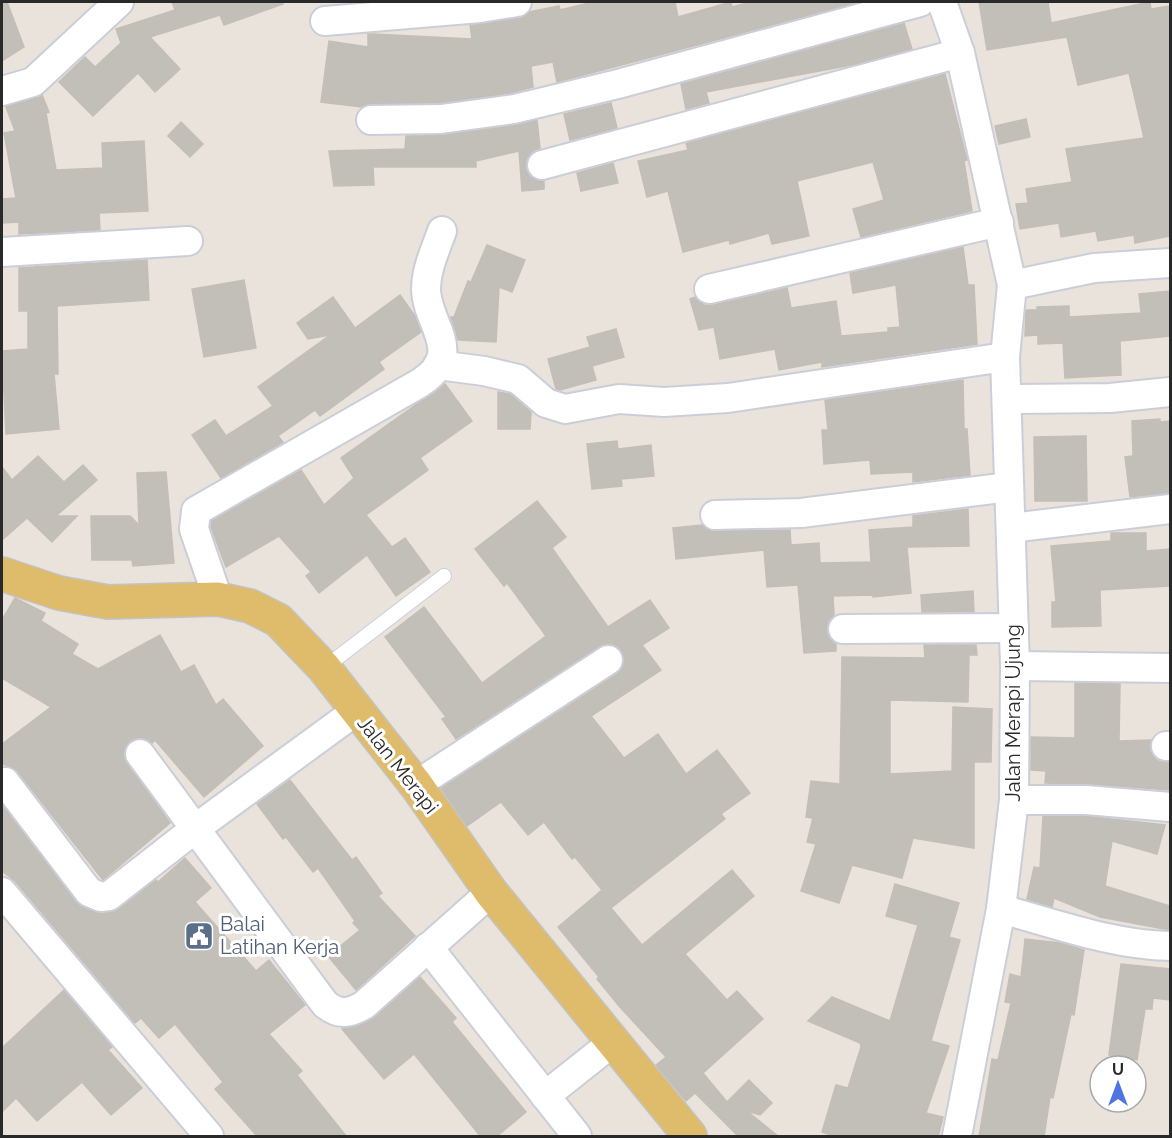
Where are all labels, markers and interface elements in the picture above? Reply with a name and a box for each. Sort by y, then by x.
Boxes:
street label: Jalan Merapi Ujung [1001,624,1025,802]
street label: Jalan Merapi [352,711,444,819]
place label: Balai Latihan Kerja [220,912,339,959]
public building icon: Balai Latihan Kerja [183,920,215,952]
north arrow [1088,1054,1148,1114]
text: U [1112,1060,1124,1079]

